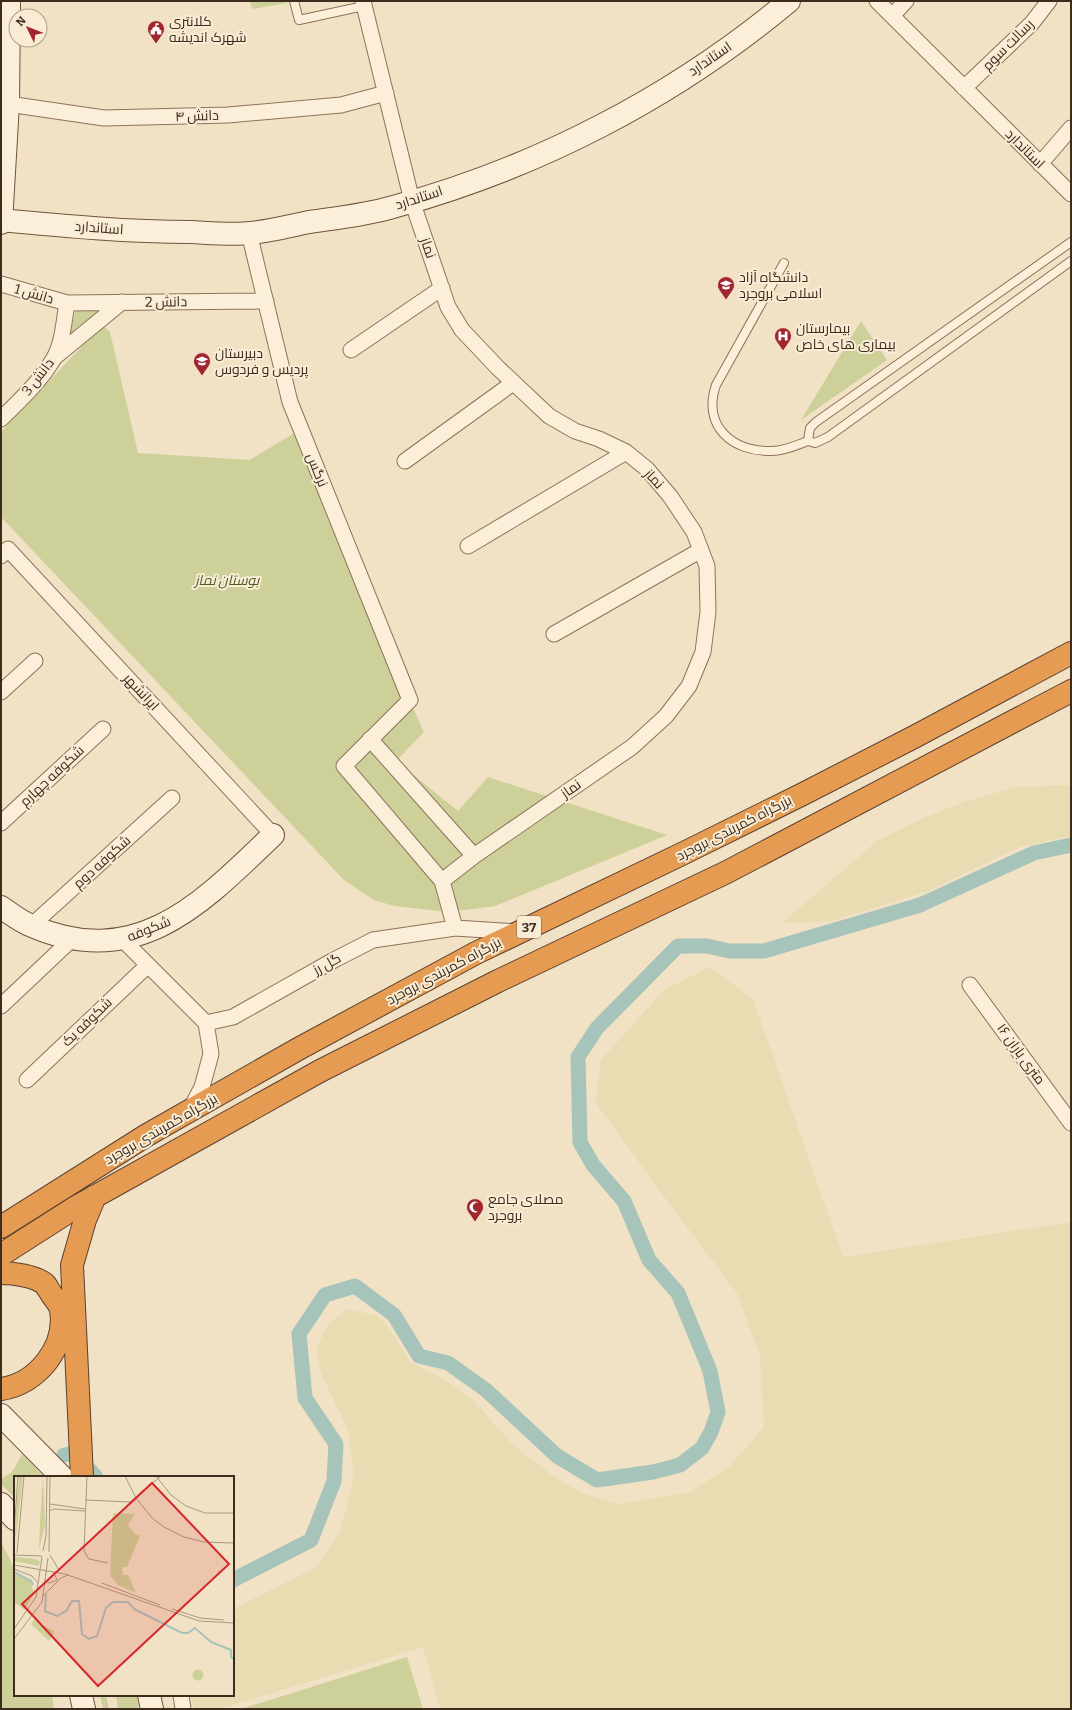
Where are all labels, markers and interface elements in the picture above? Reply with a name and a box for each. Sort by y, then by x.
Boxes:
north arrow [8,8,48,48]
place label: کلانتری شهرک اندیشه [169,13,247,46]
text: N [13,14,29,29]
street label: رسالت سوم [979,16,1038,75]
public building icon: کلانتری شهرک اندیشه [146,19,166,44]
street label: استاندارد [685,38,735,80]
street label: دانش ۴ [175,107,219,125]
street label: استاندارد [1002,126,1048,172]
street label: استاندارد [393,182,445,214]
street label: استاندارد [74,218,124,238]
street label: نماز [416,234,439,261]
place label: دانشگاه آزاد اسلامی بروجرد [739,269,822,302]
school or university icon: دانشگاه آزاد اسلامی بروجرد [716,275,736,300]
street label: دانش 1 [12,280,56,308]
street label: دانش 2 [145,293,187,311]
place label: بیمارستان بیماری های خاص [796,320,896,353]
hospital icon: بیمارستان بیماری های خاص [773,326,793,351]
place label: دبیرستان پردیس و فردوس [215,345,308,379]
school or university icon: دبیرستان پردیس و فردوس [192,351,212,376]
street label: دانش 3 [18,355,58,399]
street label: نرگس [303,451,331,489]
street label: نماز [640,465,667,492]
park label: بوستان نماز [193,572,261,589]
street label: ایرانشهر [119,669,162,714]
street label: شکوفه چهارم [16,742,88,811]
street label: نماز [557,776,584,803]
street label: بزرگراه کمربندی بروجرد [673,792,795,864]
street label: شکوفه دوم [70,832,135,893]
street label: شکوفه [125,913,173,945]
road number: 37 [517,916,541,938]
street label: بزرگراه کمربندی بروجرد [384,934,504,1008]
street label: گل رز [309,949,344,979]
street label: شکوفه یک [58,994,116,1050]
street label: ۱۶ متری باران [993,1020,1049,1088]
street label: بزرگراه کمربندی بروجرد [102,1090,220,1168]
place label: مصلای جامع بروجرد [488,1191,563,1224]
mosque icon: مصلای جامع بروجرد [465,1197,485,1222]
inset map [14,1476,234,1696]

